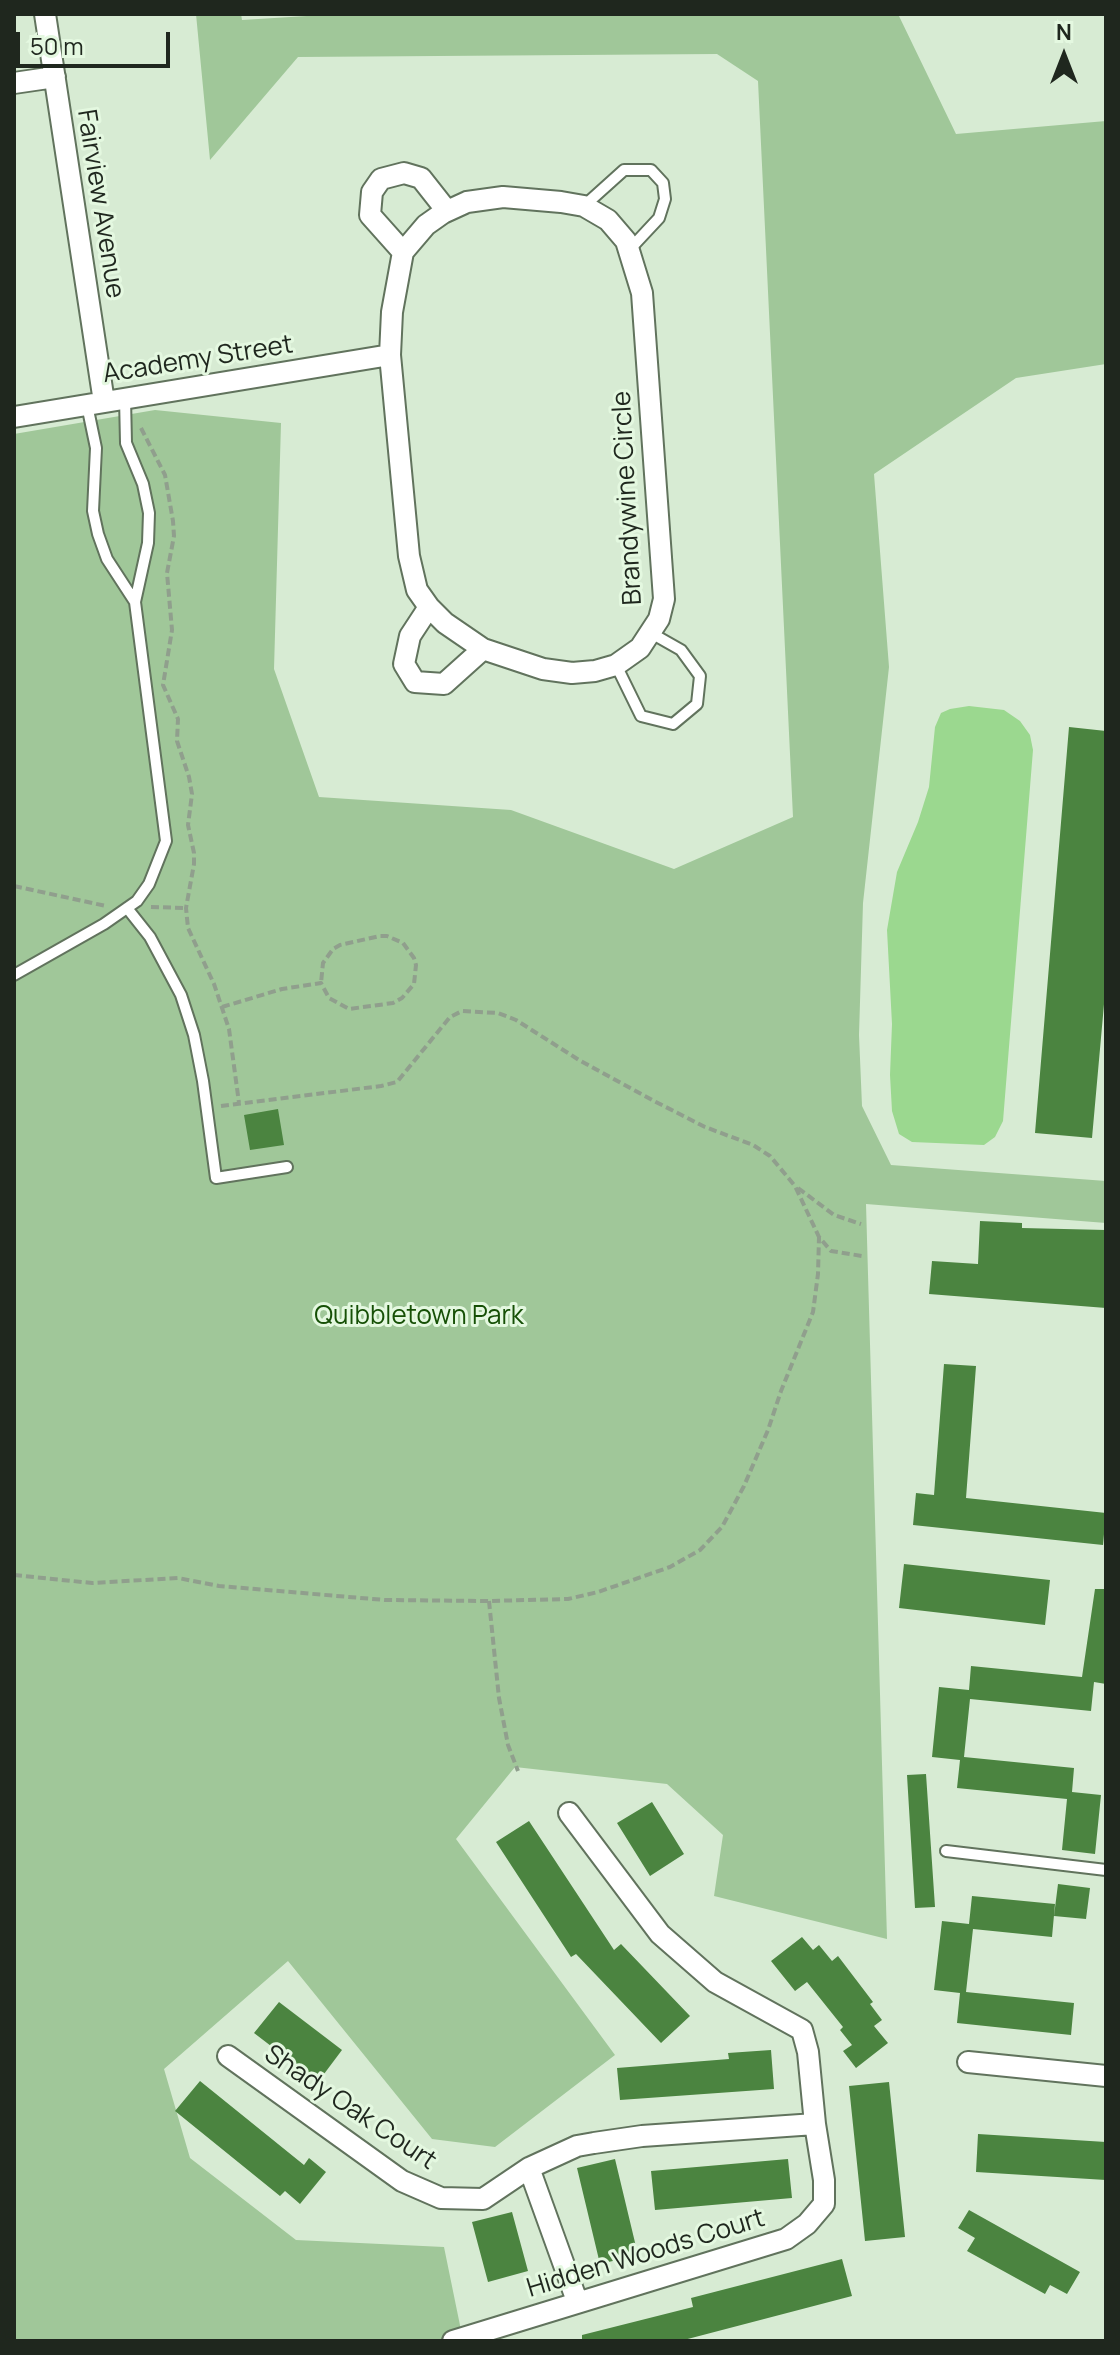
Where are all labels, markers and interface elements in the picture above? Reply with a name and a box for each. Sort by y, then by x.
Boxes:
scale bar [20,16,174,66]
north arrow [1024,16,1104,96]
text: N [1056,17,1072,47]
text: 50 m [30,29,84,62]
street label: Fairview Avenue [70,107,130,301]
street label: Academy Street [101,330,295,390]
street label: Brandywine Circle [607,390,649,606]
park label: Quibbletown Park [314,1301,524,1333]
street label: Shady Oak Court [258,2039,442,2177]
street label: Hidden Woods Court [523,2203,769,2305]

